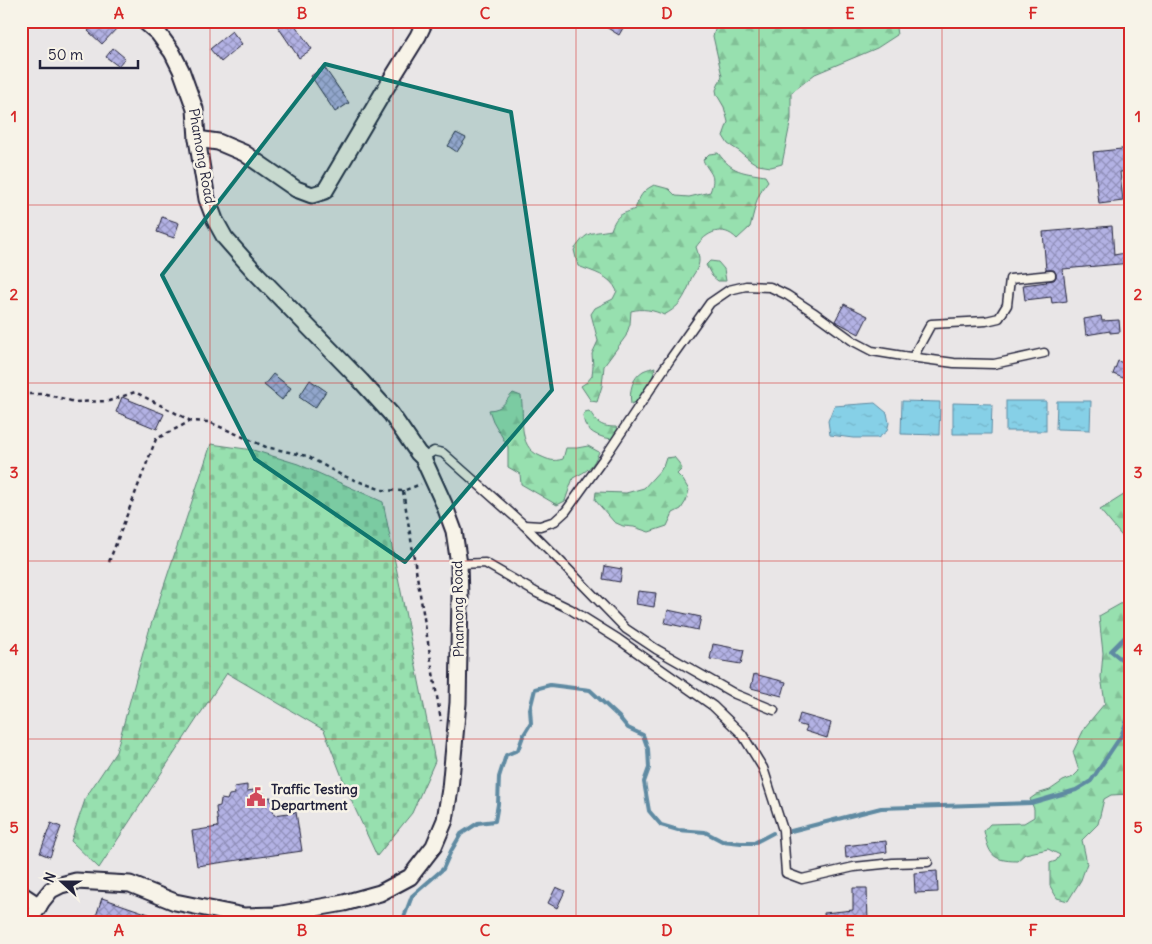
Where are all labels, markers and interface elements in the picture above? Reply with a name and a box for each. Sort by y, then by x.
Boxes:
text: A [114,3,124,23]
text: B [297,3,308,23]
text: C [480,3,491,23]
text: D [661,3,673,23]
text: E [845,3,855,23]
text: F [1028,3,1038,23]
scale bar [40,38,138,70]
text: 50 m [48,45,83,64]
text: 1 [11,106,17,126]
text: 1 [1135,106,1141,126]
street label: Phamong Road [185,107,219,205]
text: 2 [10,284,19,304]
text: 2 [1134,284,1143,304]
text: 3 [9,462,19,482]
text: 3 [1133,462,1143,482]
street label: Phamong Road [448,560,468,658]
text: 4 [9,639,19,659]
text: 4 [1133,639,1143,659]
place label: Traffic Testing Department [271,780,358,814]
public building icon: Traffic Testing Department [245,786,267,808]
text: 5 [9,817,19,837]
text: 5 [1133,817,1143,837]
north arrow [38,856,88,906]
text: N [40,870,60,885]
text: A [114,920,124,940]
text: B [297,920,308,940]
text: C [480,920,491,940]
text: D [661,920,673,940]
text: E [845,920,855,940]
text: F [1028,920,1038,940]

